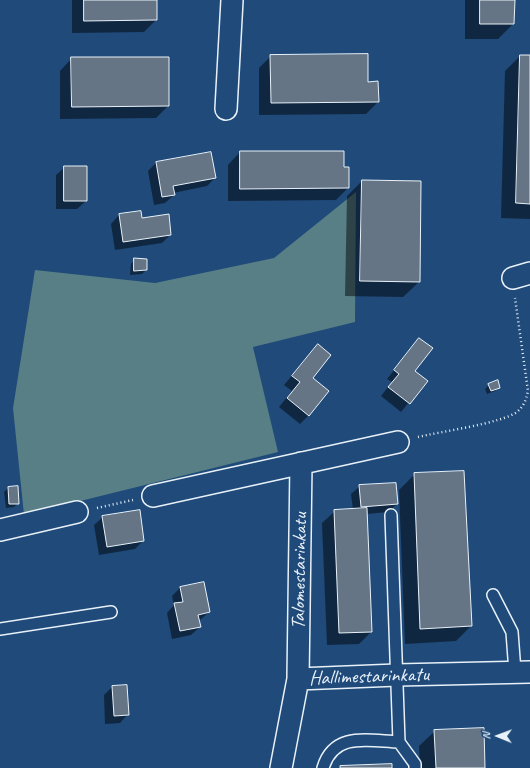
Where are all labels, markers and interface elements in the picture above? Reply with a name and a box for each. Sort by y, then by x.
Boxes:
street label: Talomestarinkatu [287,512,313,630]
street label: Hallimestarinkatu [309,663,429,691]
north arrow [478,716,518,756]
text: N [479,732,493,739]

